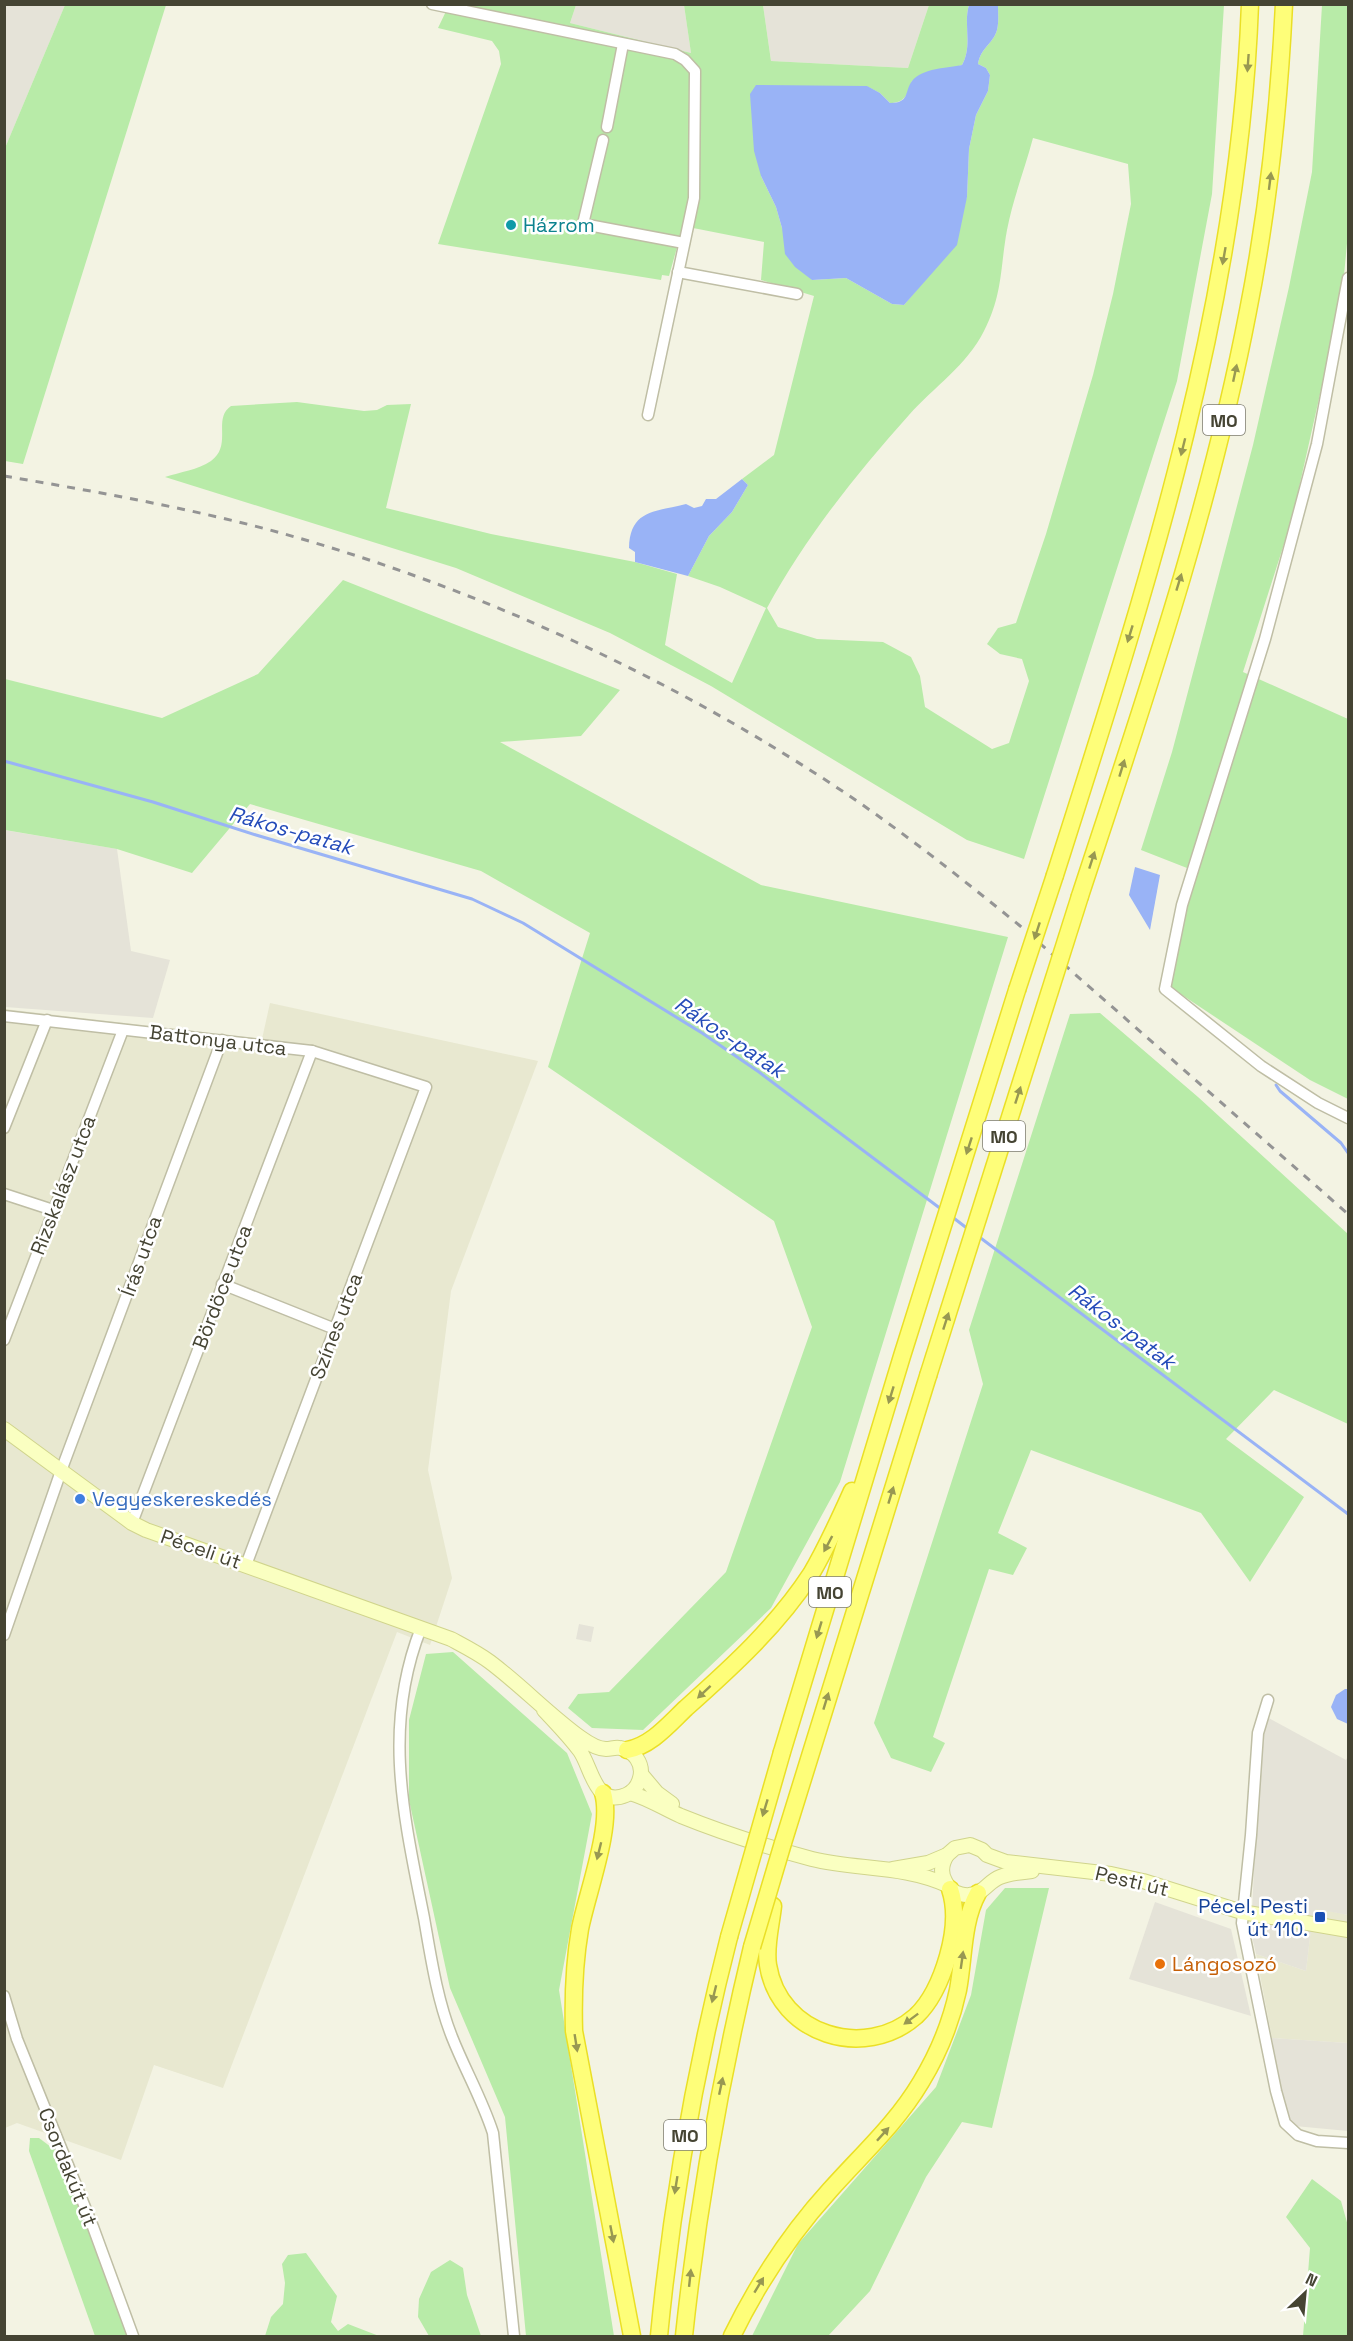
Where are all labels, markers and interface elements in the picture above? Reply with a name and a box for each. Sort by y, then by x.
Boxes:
one-way arrow [1243,53,1252,72]
one-way arrow [1265,172,1274,191]
place label: Házrom [523,212,595,238]
marker: Házrom [504,218,518,232]
one-way arrow [1220,247,1229,266]
one-way arrow [1230,364,1240,382]
road number: M0 [1203,405,1245,435]
one-way arrow [1178,438,1188,456]
one-way arrow [1175,573,1184,591]
one-way arrow [1125,626,1134,644]
one-way arrow [1117,759,1127,777]
water label: Rákos-patak [226,799,359,861]
one-way arrow [1088,851,1097,869]
one-way arrow [1031,922,1041,940]
water label: Rákos-patak [670,990,793,1085]
street label: Battonya utca [148,1019,288,1061]
one-way arrow [1014,1086,1023,1104]
street label: Rizskalász utca [24,1111,102,1259]
road number: M0 [983,1121,1025,1151]
one-way arrow [964,1137,973,1155]
street label: Írás utca [114,1212,168,1300]
street label: Bördöce utca [186,1221,258,1353]
street label: Színes utca [304,1269,368,1383]
water label: Rákos-patak [1063,1277,1183,1377]
one-way arrow [942,1312,951,1330]
one-way arrow [885,1386,895,1404]
place label: Vegyeskereskedés [92,1486,272,1512]
one-way arrow [887,1486,896,1504]
marker: Vegyeskereskedés [73,1492,87,1506]
street label: Péceli út [157,1523,245,1575]
one-way arrow [823,1535,833,1552]
road number: M0 [809,1577,851,1607]
one-way arrow [814,1621,823,1639]
one-way arrow [697,1685,711,1699]
one-way arrow [822,1692,832,1710]
one-way arrow [760,1799,769,1817]
one-way arrow [593,1841,603,1860]
street label: Pesti út [1093,1860,1171,1902]
place label: Pécel, Pesti út 110. [1198,1893,1308,1942]
marker: Pécel, Pesti út 110. [1313,1910,1327,1924]
one-way arrow [958,1950,967,1969]
place label: Lángosozó [1172,1951,1277,1977]
marker: Lángosozó [1153,1957,1167,1971]
one-way arrow [709,1985,719,2003]
one-way arrow [904,2012,919,2024]
one-way arrow [571,2033,580,2052]
one-way arrow [717,2076,726,2095]
street label: Csordakút út [32,2104,104,2230]
road number: M0 [664,2120,706,2150]
one-way arrow [876,2127,889,2142]
one-way arrow [671,2176,680,2195]
one-way arrow [608,2225,618,2244]
north arrow [1275,2263,1335,2323]
text: N [1302,2268,1321,2292]
one-way arrow [685,2269,695,2288]
one-way arrow [754,2277,765,2293]

